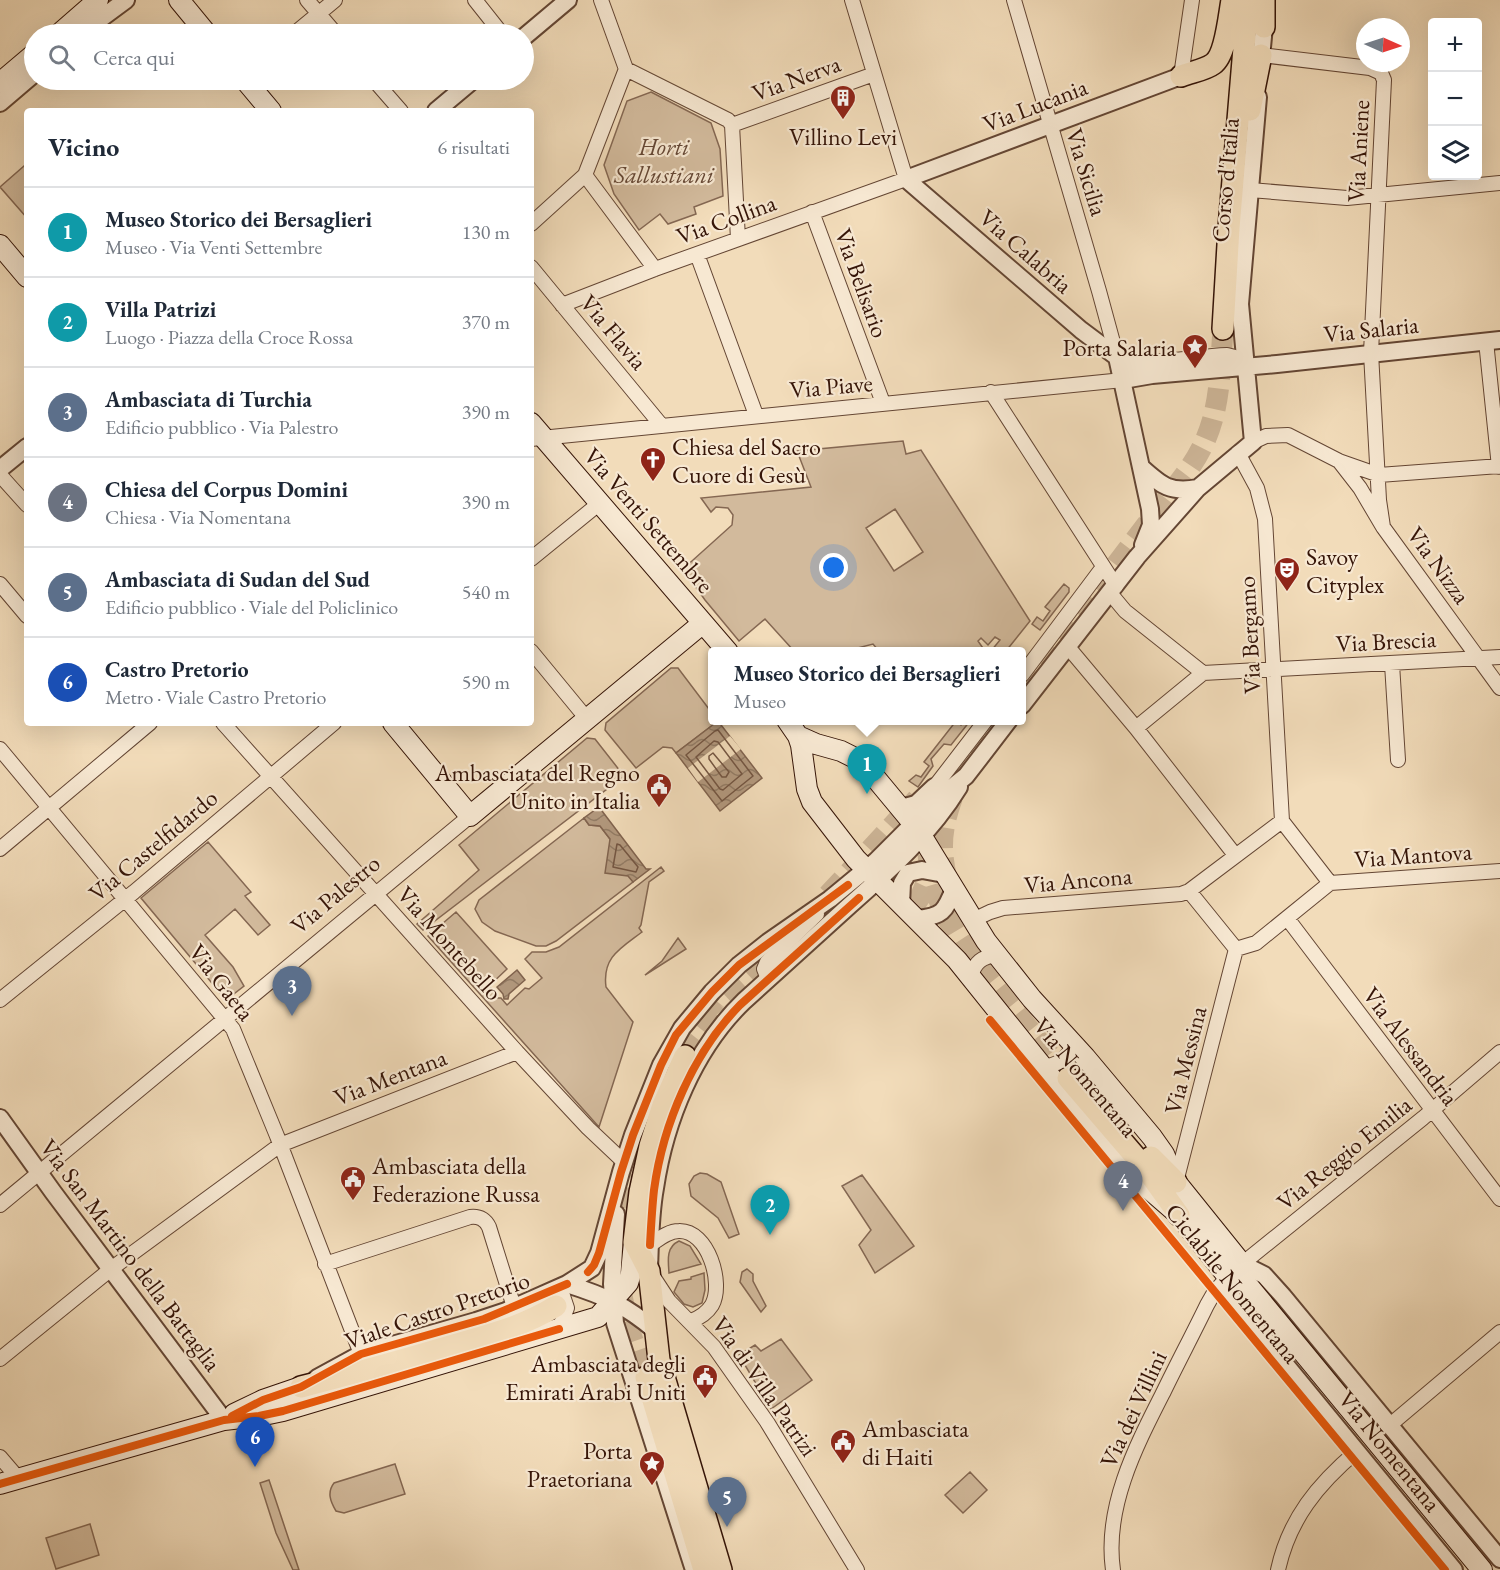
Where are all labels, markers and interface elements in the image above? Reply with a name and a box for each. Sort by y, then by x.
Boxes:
north arrow [1356,18,1410,72]
map controls [1428,18,1482,180]
button: + [1428,18,1482,72]
search box [24,24,534,90]
icon: search [45,41,78,74]
text: Cerca qui [93,43,175,72]
street label: Via Nerva [747,48,845,108]
street label: Via Lucania [978,71,1092,139]
button: − [1428,72,1482,126]
building icon: Villino Levi [828,83,858,121]
street label: Via Aniene [1340,99,1376,203]
street label: Corso d'Italia [1204,116,1246,244]
place label: Villino Levi [789,121,897,152]
street label: Via Sicilia [1059,125,1115,220]
button: layers [1428,126,1482,180]
text: Vicino [48,130,119,164]
park label: Horti Sallustiani [613,131,715,190]
text: 6 risultati [438,134,510,160]
street label: Via Collina [672,186,781,251]
street label: Via Calabria [973,202,1079,300]
text: Museo Storico dei Bersaglieri [105,205,372,234]
text: 1 [62,219,73,245]
text: 130 m [462,219,510,245]
street label: Via Belisario [828,224,896,342]
text: Museo · Via Venti Settembre [105,234,322,260]
street label: Via Flavia [574,288,655,376]
text: Villa Patrizi [105,295,216,324]
text: 2 [62,309,73,335]
text: 370 m [462,309,510,335]
street label: Via Salaria [1322,309,1421,349]
text: Luogo · Piazza della Croce Rossa [105,324,353,350]
place label: Porta Salaria [1063,332,1176,363]
place icon: Porta Salaria [1180,332,1210,370]
street label: Via Piave [788,367,874,405]
text: Ambasciata di Turchia [105,385,312,414]
text: 3 [62,399,73,425]
text: 390 m [462,399,510,425]
text: Edificio pubblico · Via Palestro [105,414,339,440]
place label: Chiesa del Sacro Cuore di Gesù [672,431,821,490]
street label: Via Venti Settembre [577,441,721,599]
church icon: Chiesa del Sacro Cuore di Gesù [638,445,668,483]
text: Chiesa del Corpus Domini [105,475,348,504]
text: 4 [62,489,73,515]
text: 390 m [462,489,510,515]
text: Chiesa · Via Nomentana [105,504,291,530]
street label: Via Nizza [1400,520,1478,610]
place label: Savoy Cityplex [1306,541,1385,600]
your location [819,553,848,582]
theatre icon: Savoy Cityplex [1272,555,1302,593]
text: Ambasciata di Sudan del Sud [105,565,370,594]
street label: Via Bergamo [1230,575,1268,695]
text: 5 [62,579,73,605]
text: 540 m [462,579,510,605]
text: Edificio pubblico · Viale del Policlinico [105,594,398,620]
street label: Via Brescia [1335,623,1437,659]
popup [708,647,1026,725]
text: Castro Pretorio [105,655,249,684]
text: Museo Storico dei Bersaglieri [734,659,1000,688]
text: 6 [62,669,73,695]
text: 590 m [462,669,510,695]
text: Metro · Viale Castro Pretorio [105,684,326,710]
text: Museo [734,688,786,714]
pin: 1 [848,744,886,794]
place label: Ambasciata del Regno Unito in Italia [434,757,640,816]
public building icon: Ambasciata del Regno Unito in Italia [644,771,674,809]
street label: Via Castelfidardo [82,782,224,908]
street label: Via Mantova [1353,835,1473,875]
street label: Via Palestro [284,847,386,941]
street label: Via Ancona [1023,860,1134,900]
street label: Via Montebello [390,879,510,1007]
street label: Via Gaeta [182,937,262,1027]
pin: 3 [272,966,312,1016]
street label: Via Alessandria [1356,980,1466,1112]
street label: Via Messina [1157,1002,1213,1117]
street label: Via Nomentana [1027,1011,1145,1144]
street label: Via Mentana [329,1041,451,1113]
street label: Via Reggio Emilia [1270,1089,1418,1217]
street label: Via San Martino della Battaglia [33,1133,229,1378]
place label: Ambasciata della Federazione Russa [371,1150,540,1209]
pin: 4 [1104,1162,1142,1211]
public building icon: Ambasciata della Federazione Russa [338,1164,368,1202]
pin: 2 [750,1186,790,1235]
street label: Ciclabile Nomentana [1159,1197,1307,1370]
street label: Viale Castro Pretorio [340,1264,534,1356]
street label: Via di Villa Patrizi [705,1310,825,1462]
street label: Via dei Villini [1092,1345,1174,1472]
place label: Ambasciata degli Emirati Arabi Uniti [505,1348,686,1407]
public building icon: Ambasciata degli Emirati Arabi Uniti [690,1362,720,1400]
street label: Via Nomentana [1332,1384,1449,1518]
place label: Ambasciata di Haiti [861,1413,969,1472]
pin: 6 [236,1418,274,1467]
public building icon: Ambasciata di Haiti [828,1427,858,1465]
place label: Porta Praetoriana [527,1435,632,1494]
place icon: Porta Praetoriana [637,1449,667,1487]
pin: 5 [708,1478,746,1527]

